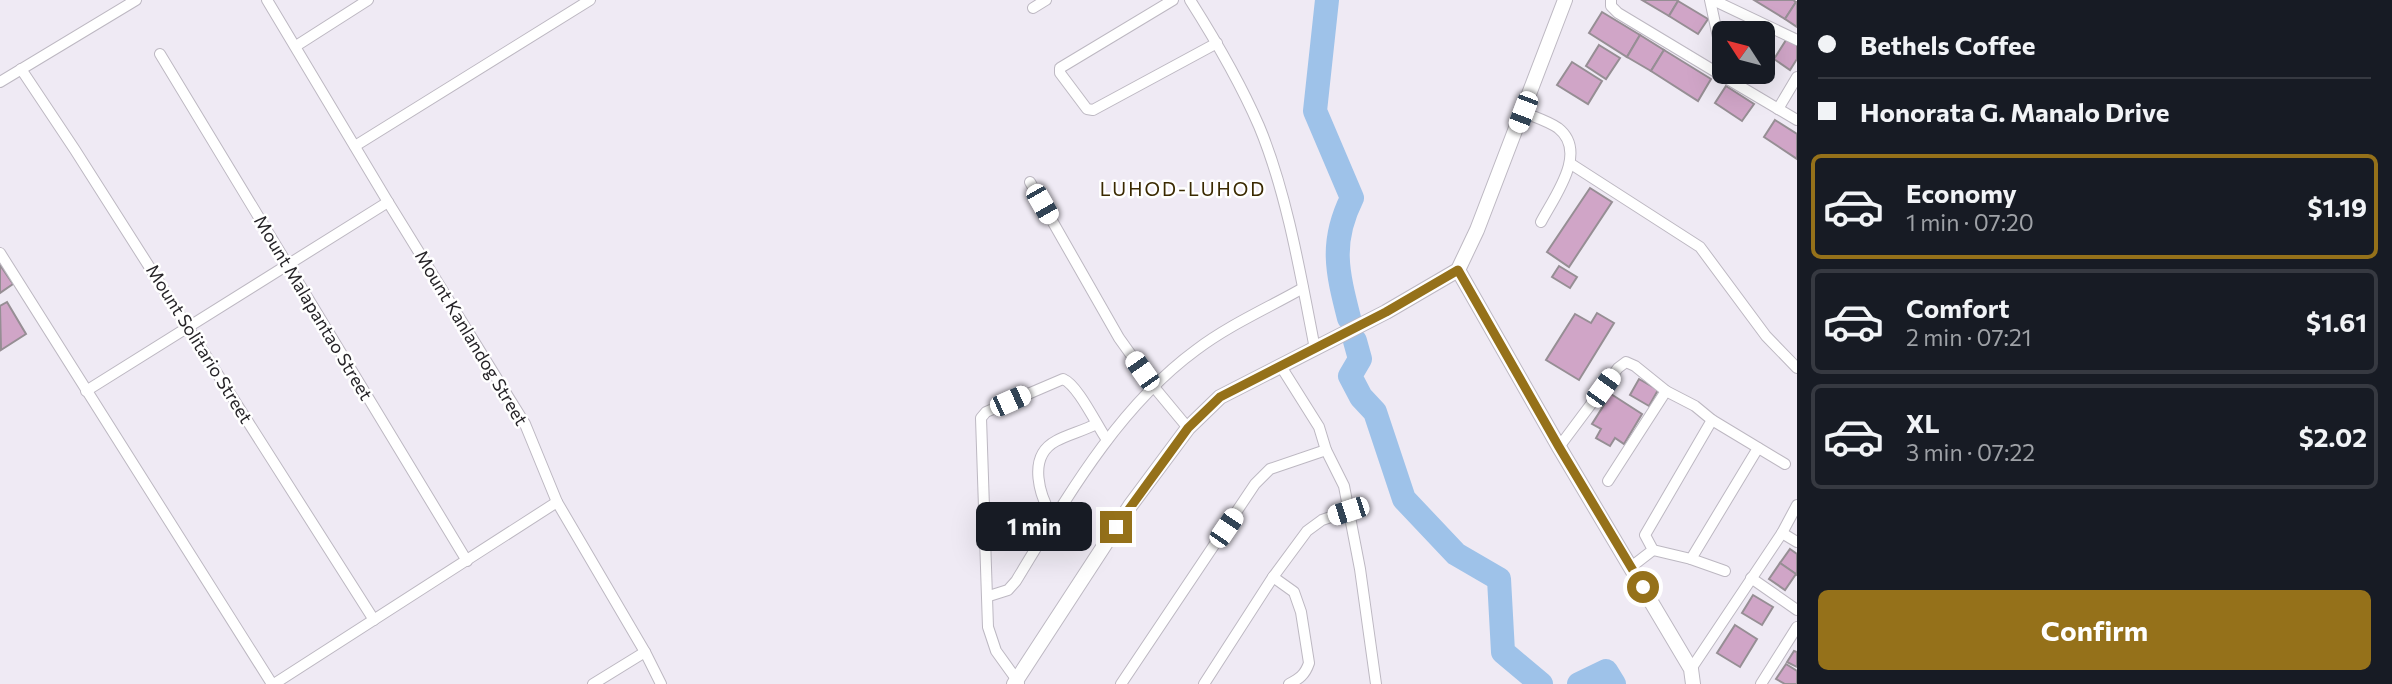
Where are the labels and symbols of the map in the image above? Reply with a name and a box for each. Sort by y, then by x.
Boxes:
north arrow [1712,21,1774,84]
car [1506,89,1541,135]
district label: LUHOD-LUHOD [1100,177,1266,200]
car [1023,181,1062,227]
street label: Mount Malapantao Street [250,211,378,404]
street label: Mount Kanlandog Street [411,246,533,429]
street label: Mount Solitario Street [142,260,258,427]
car [1122,348,1163,394]
car [1583,365,1624,411]
car [987,383,1034,419]
car [1325,495,1372,527]
callout: 1 min [976,503,1092,552]
car [1206,505,1247,551]
route end [1100,511,1132,543]
route start [1627,571,1659,603]

